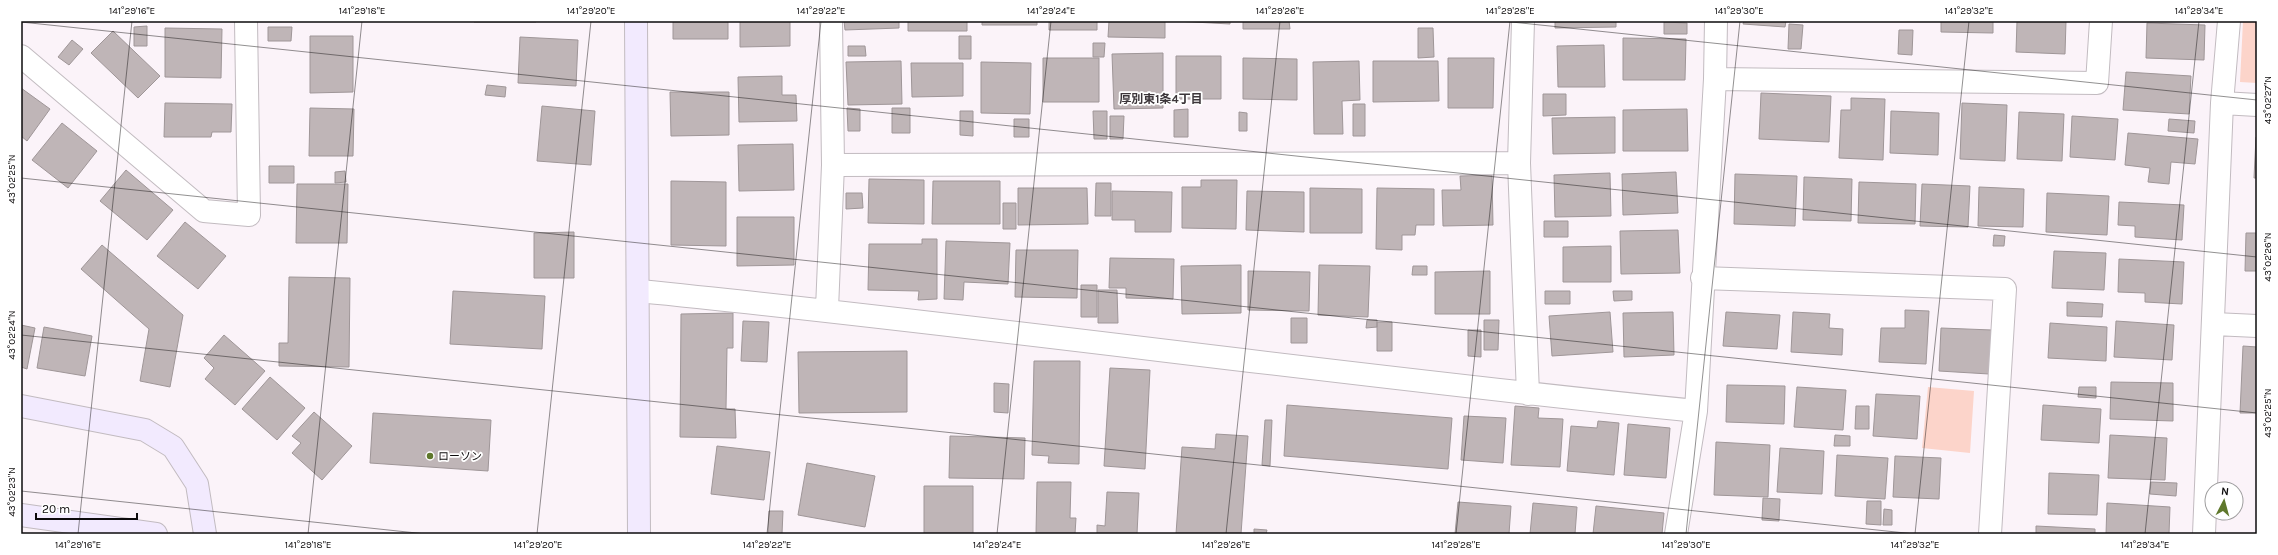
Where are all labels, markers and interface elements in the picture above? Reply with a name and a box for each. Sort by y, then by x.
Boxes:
text: 141°29'16"E [109,5,155,17]
text: 141°29'18"E [339,5,385,17]
text: 141°29'20"E [567,5,615,17]
text: 141°29'22"E [797,5,845,17]
text: 141°29'24"E [1027,5,1075,17]
text: 141°29'26"E [1256,5,1304,17]
text: 141°29'28"E [1485,5,1535,17]
text: 141°29'30"E [1714,5,1764,17]
text: 141°29'32"E [1945,5,1993,17]
text: 141°29'34"E [2175,5,2223,17]
text: 43°02'27"N [2262,76,2274,124]
district label: 厚別東1条4丁目 [1119,92,1203,106]
text: 43°02'25"N [6,154,18,204]
text: 43°02'26"N [2262,232,2274,282]
text: 43°02'24"N [6,310,18,360]
text: 43°02'25"N [2262,388,2274,438]
place label: ローソン [438,450,482,463]
marker: ローソン [425,451,435,461]
text: 43°02'23"N [6,467,18,517]
north arrow [2204,481,2244,521]
text: N [2220,485,2230,498]
scale bar [36,495,137,521]
text: 20 m [42,502,70,516]
text: 141°29'16"E [55,539,101,551]
text: 141°29'18"E [285,539,331,551]
text: 141°29'20"E [514,539,562,551]
text: 141°29'22"E [743,539,791,551]
text: 141°29'24"E [973,539,1021,551]
text: 141°29'26"E [1202,539,1250,551]
text: 141°29'28"E [1431,539,1481,551]
text: 141°29'30"E [1661,539,1711,551]
text: 141°29'32"E [1891,539,1939,551]
text: 141°29'34"E [2121,539,2169,551]

